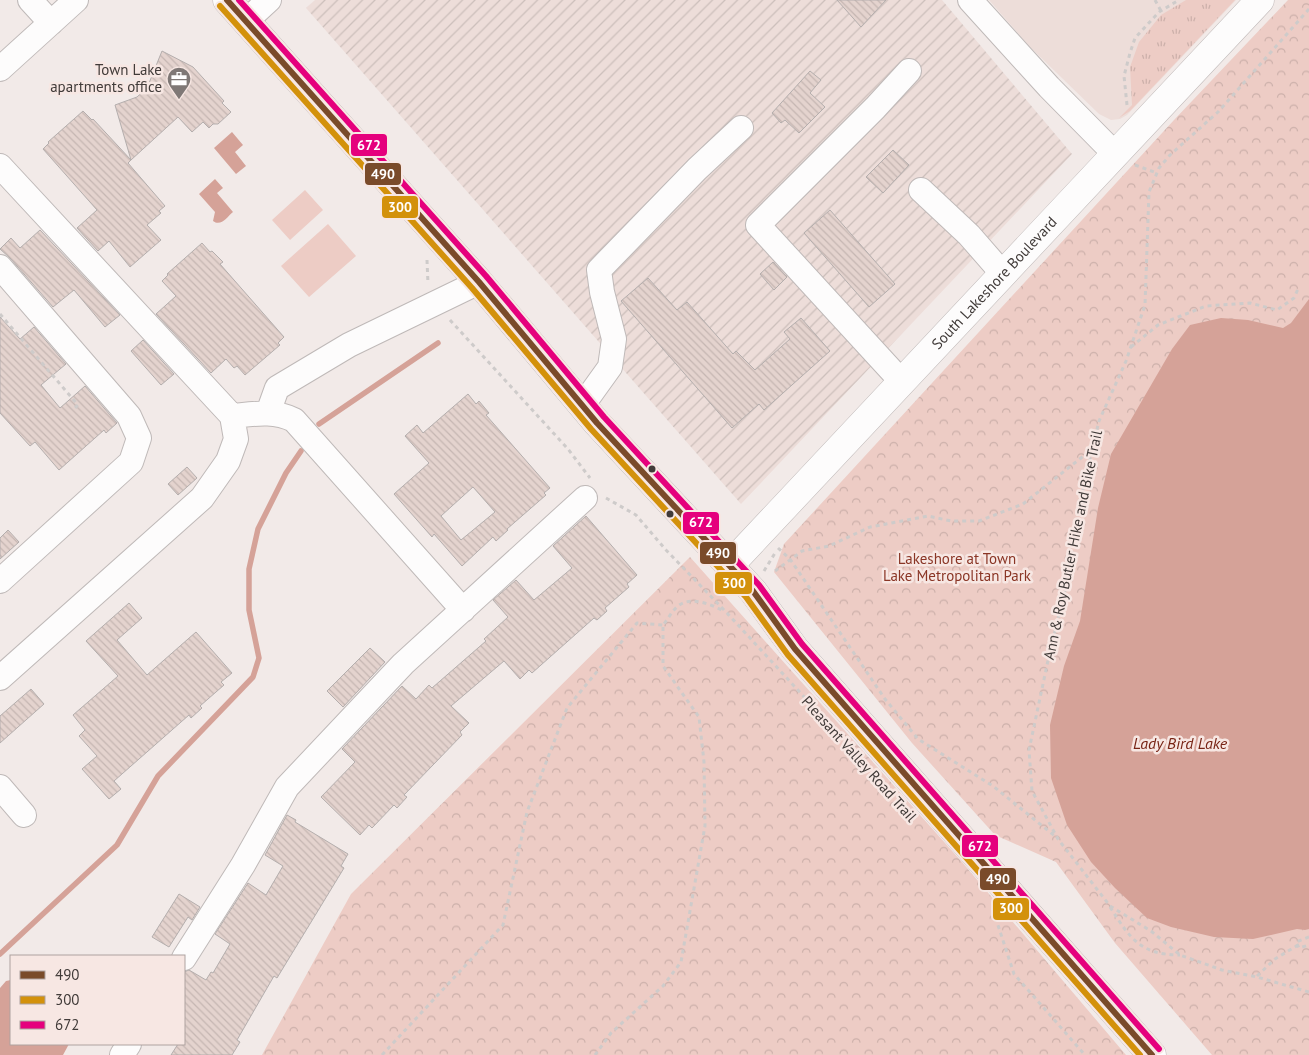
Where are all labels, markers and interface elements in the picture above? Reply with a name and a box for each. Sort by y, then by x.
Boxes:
place label: Town Lake apartments office [50,60,162,96]
office icon: Town Lake apartments office [166,66,192,100]
line badge: 672 [350,133,388,157]
text: 672 [357,136,381,154]
line badge: 490 [364,162,402,186]
text: 490 [371,165,395,183]
line badge: 300 [381,195,419,219]
text: 300 [388,198,412,216]
street label: South Lakeshore Boulevard [927,212,1061,353]
street label: Ann & Roy Butler Hike and Bike Trail [1039,428,1106,661]
unlabelled marker [647,464,657,474]
unlabelled marker [665,509,675,519]
line badge: 672 [682,511,720,535]
text: 672 [689,513,713,531]
line badge: 490 [699,541,737,565]
text: 490 [706,544,730,562]
park label: Lakeshore at Town Lake Metropolitan Park [883,549,1032,585]
line badge: 300 [714,571,753,595]
text: 300 [722,574,746,592]
street label: Pleasant Valley Road Trail [798,692,921,826]
water label: Lady Bird Lake [1133,733,1228,753]
line badge: 672 [961,834,999,858]
text: 672 [968,837,992,855]
line badge: 490 [979,867,1017,891]
text: 490 [986,870,1010,888]
line badge: 300 [992,897,1030,921]
text: 300 [999,899,1023,917]
legend [10,955,185,1045]
text: 490 [55,965,80,984]
text: 300 [55,990,80,1009]
text: 672 [55,1015,80,1034]

